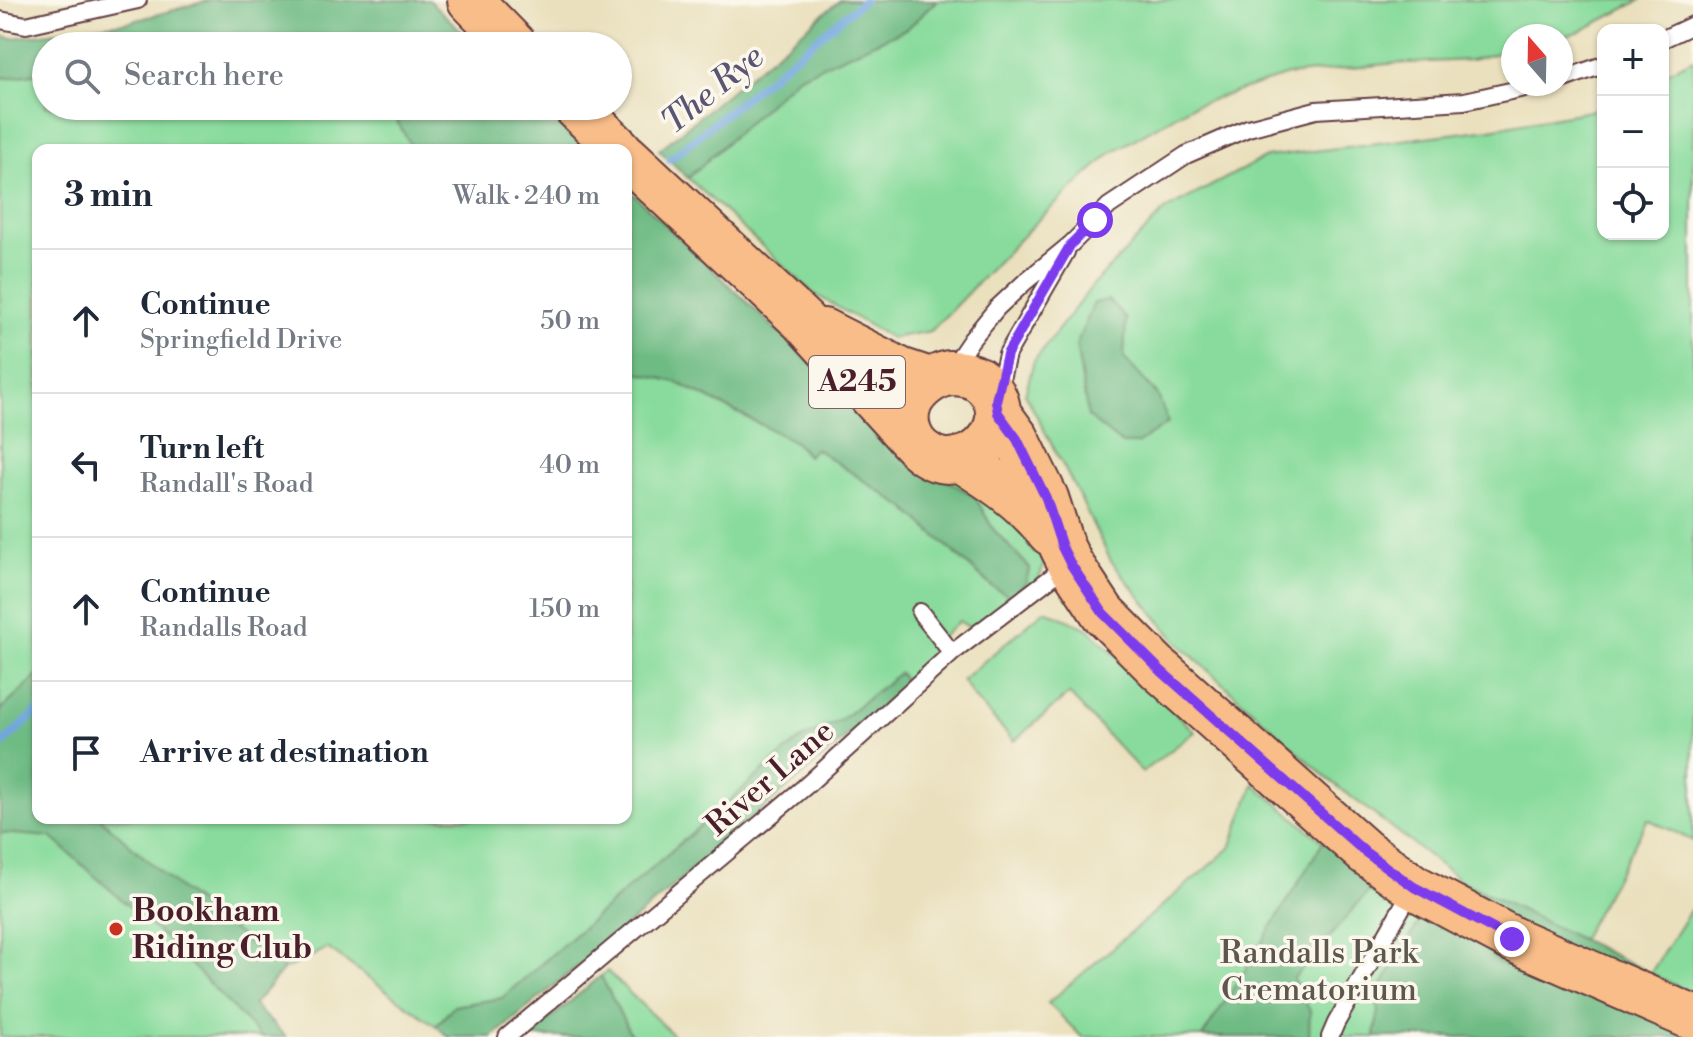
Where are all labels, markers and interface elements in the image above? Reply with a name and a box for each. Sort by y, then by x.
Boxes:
north arrow [1501,24,1573,96]
map controls [1597,24,1669,240]
button: + [1597,24,1669,96]
search box [32,32,632,120]
water label: The Rye [653,36,773,144]
icon: search [60,54,104,98]
text: Search here [124,57,284,95]
button: − [1597,96,1669,168]
button: locate [1597,168,1669,240]
text: 3 min [64,175,153,217]
text: Walk · 240 m [453,180,600,212]
route start [1077,202,1113,238]
text: Continue [140,286,271,324]
icon: ahead [64,299,108,343]
text: 50 m [540,305,600,337]
text: Springfield Drive [140,324,342,356]
road number: A245 [809,356,905,408]
text: Turn left [140,430,264,468]
icon: left [64,443,108,487]
text: 40 m [539,449,600,481]
text: Randall's Road [140,468,313,500]
text: Continue [140,574,271,612]
icon: ahead [64,587,108,631]
text: 150 m [529,593,600,625]
text: Randalls Road [140,612,308,644]
street label: River Lane [698,711,842,845]
icon: arrive [64,731,108,775]
text: Arrive at destination [140,734,429,772]
place label: Bookham Riding Club [132,891,312,968]
marker: Bookham Riding Club [107,920,125,938]
route end [1494,921,1530,957]
park label: Randalls Park Crematorium [1220,933,1421,1010]

